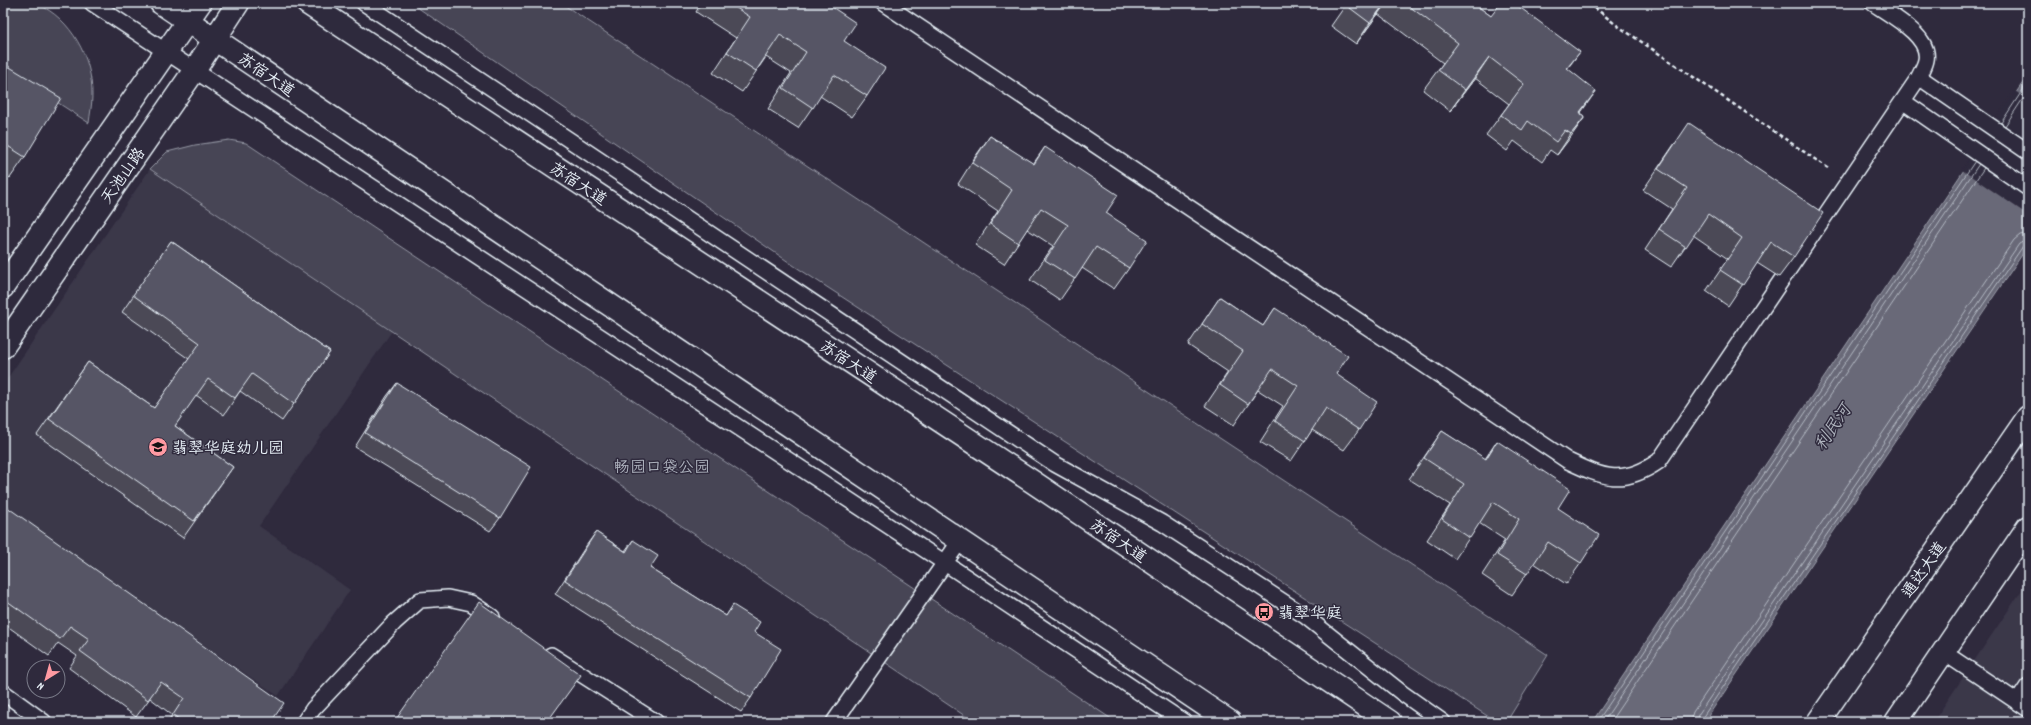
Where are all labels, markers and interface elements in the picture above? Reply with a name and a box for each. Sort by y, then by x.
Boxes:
street label: 苏宿大道 [233,49,299,104]
street label: 天池山路 [96,144,152,209]
street label: 苏宿大道 [545,158,611,212]
street label: 苏宿大道 [815,336,881,390]
water label: 利民河 [1810,398,1860,457]
school or university icon: 翡翠华庭幼儿园 [147,436,169,458]
place label: 翡翠华庭幼儿园 [172,438,284,461]
park label: 畅园口袋公园 [614,457,710,480]
street label: 苏宿大道 [1085,515,1151,570]
street label: 通达大道 [1897,538,1953,603]
bus stop icon: 翡翠华庭 [1253,601,1275,623]
place label: 翡翠华庭 [1278,603,1342,626]
north arrow [26,659,66,699]
text: N [34,677,48,693]

